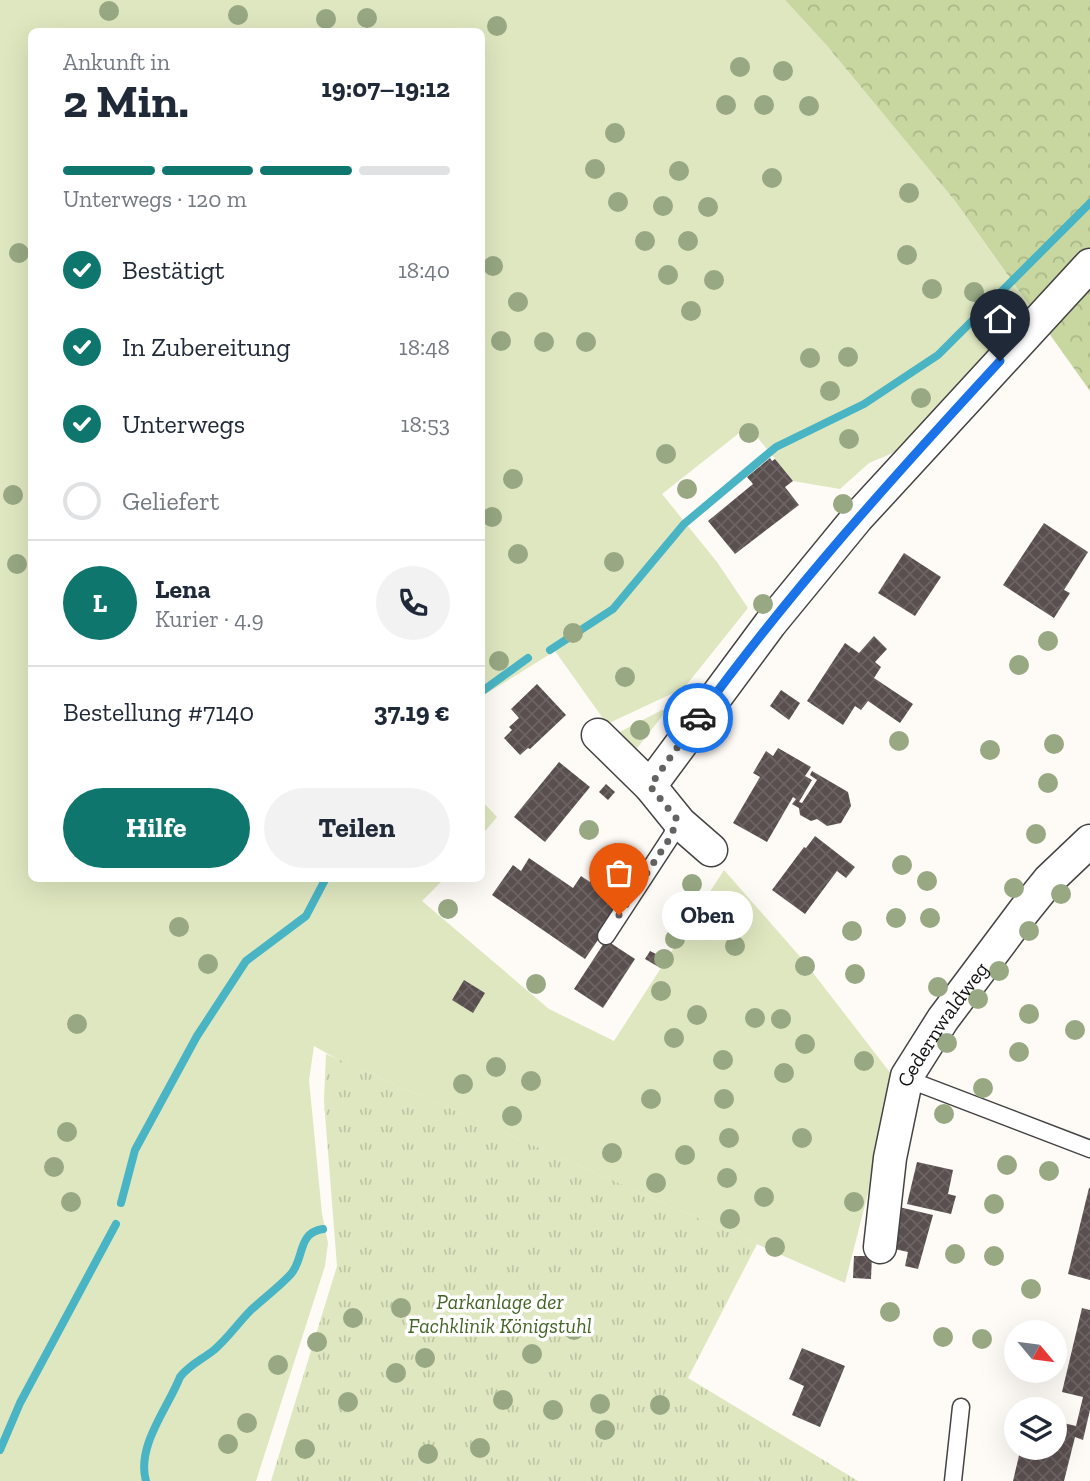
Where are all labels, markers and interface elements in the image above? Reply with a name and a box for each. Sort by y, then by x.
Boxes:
text: Ankunft in [63,48,170,76]
text: 19:07–19:12 [321,72,450,104]
text: 2 Min. [63,74,189,129]
text: Unterwegs · 120 m [63,185,247,213]
icon: check [63,251,101,289]
text: Bestätigt [122,254,224,286]
text: 18:40 [398,256,450,284]
pin [970,289,1030,361]
icon: home [981,300,1019,338]
icon: check [63,328,101,366]
text: In Zubereitung [122,331,290,363]
text: 18:48 [399,333,450,361]
icon: check [63,405,101,443]
text: Unterwegs [122,408,245,440]
text: 18:53 [401,410,450,438]
text: Geliefert [122,485,220,517]
button: phone [376,566,450,640]
text: Lena [155,573,211,605]
text: L [93,587,107,619]
text: Kurier · 4.9 [155,605,264,633]
courier [663,683,733,753]
text: Bestellung #7140 [63,696,254,728]
text: 37.19 € [374,696,450,728]
icon: car [679,699,717,737]
button: Hilfe [63,788,250,868]
button: Teilen [264,788,450,868]
pin [589,843,649,915]
icon: bag [600,854,638,892]
callout: Oben [661,890,752,940]
text: Oben [681,901,734,929]
street label: Cedernwaldweg [892,956,994,1088]
park label: Parkanlage der Fachklinik Königstuhl [408,1289,592,1338]
north arrow [1004,1320,1068,1382]
map controls [1004,1320,1067,1460]
button: layers [1004,1397,1067,1460]

